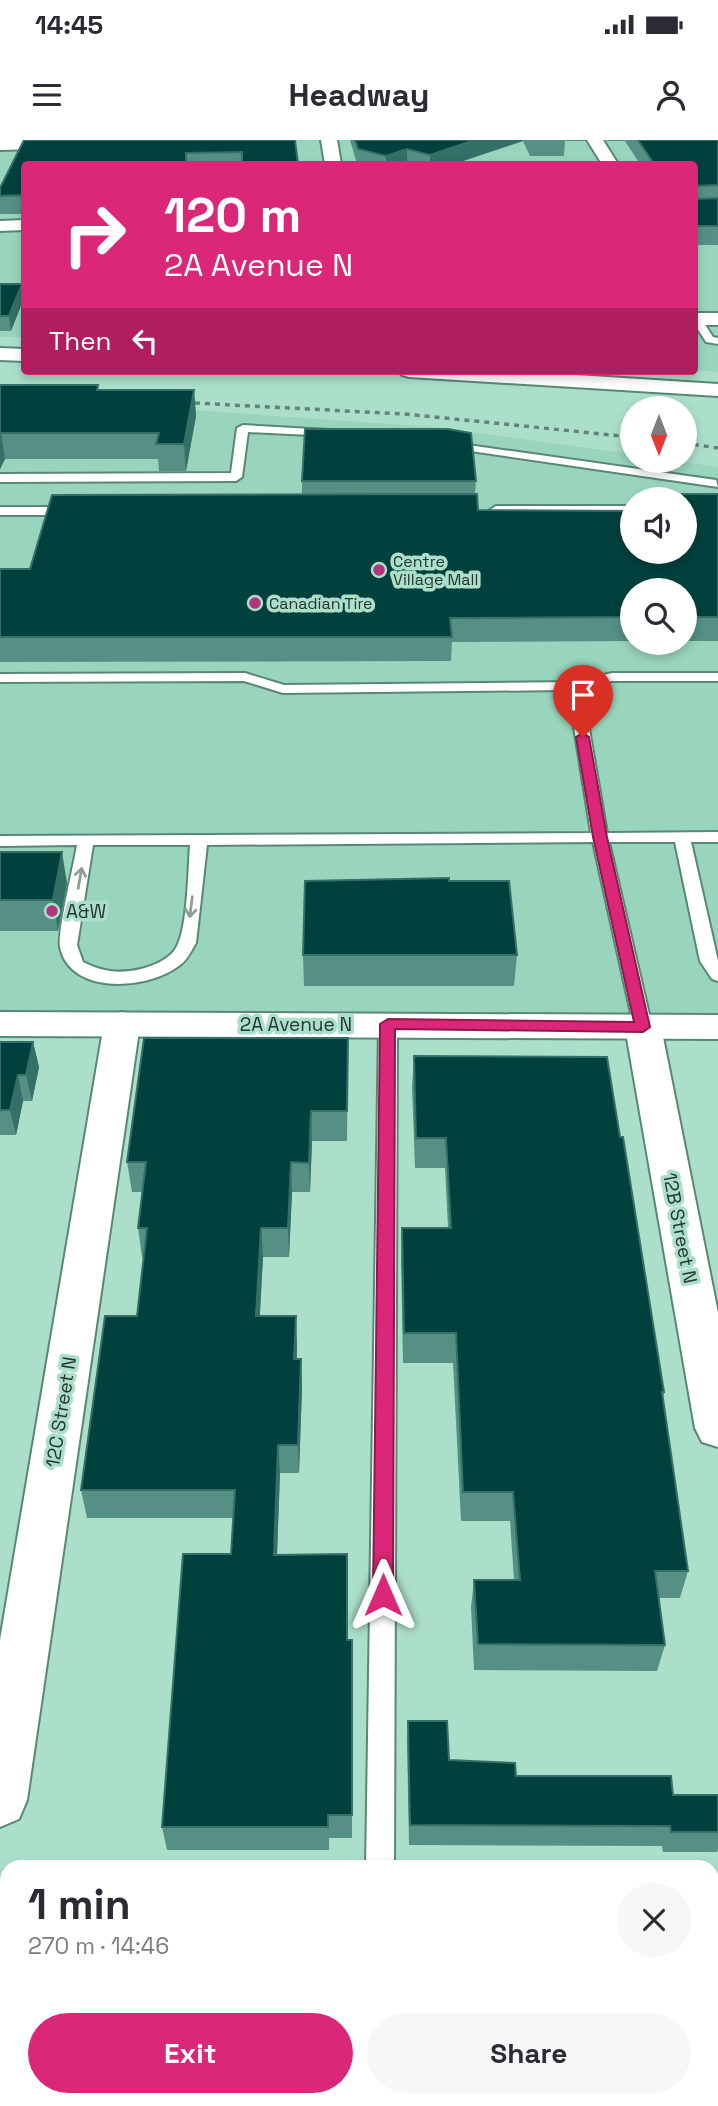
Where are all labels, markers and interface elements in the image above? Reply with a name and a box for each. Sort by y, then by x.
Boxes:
text: 14:45 [35,8,103,42]
text: Headway [289,75,429,115]
icon: menu [28,76,66,114]
icon: person [652,76,690,114]
text: 120 m [164,184,301,246]
icon: right [49,189,140,280]
text: 2A Avenue N [164,245,353,285]
icon: left [126,322,164,360]
text: Then [49,324,112,358]
north arrow [620,396,696,472]
map controls [620,396,697,655]
button: sound [620,487,697,564]
place label: Centre Village Mall [393,551,478,590]
marker: Centre Village Mall [371,562,387,578]
button: search [620,578,697,655]
place label: Canadian Tire [269,593,373,614]
marker: Canadian Tire [247,595,263,611]
pin [553,665,613,737]
icon: arrive [564,676,602,714]
one-way arrow [74,867,87,890]
one-way arrow [184,896,197,918]
place label: A&W [66,899,106,924]
marker: A&W [44,903,60,919]
street label: 2A Avenue N [240,1012,352,1037]
street label: 12B Street N [657,1170,703,1286]
street label: 12C Street N [40,1355,82,1469]
position arrow [346,1558,420,1632]
text: 1 min [28,1878,131,1931]
button: close [617,1883,691,1957]
text: 270 m · 14:46 [28,1931,169,1961]
button: Exit [28,2013,353,2093]
button: Share [367,2013,691,2093]

